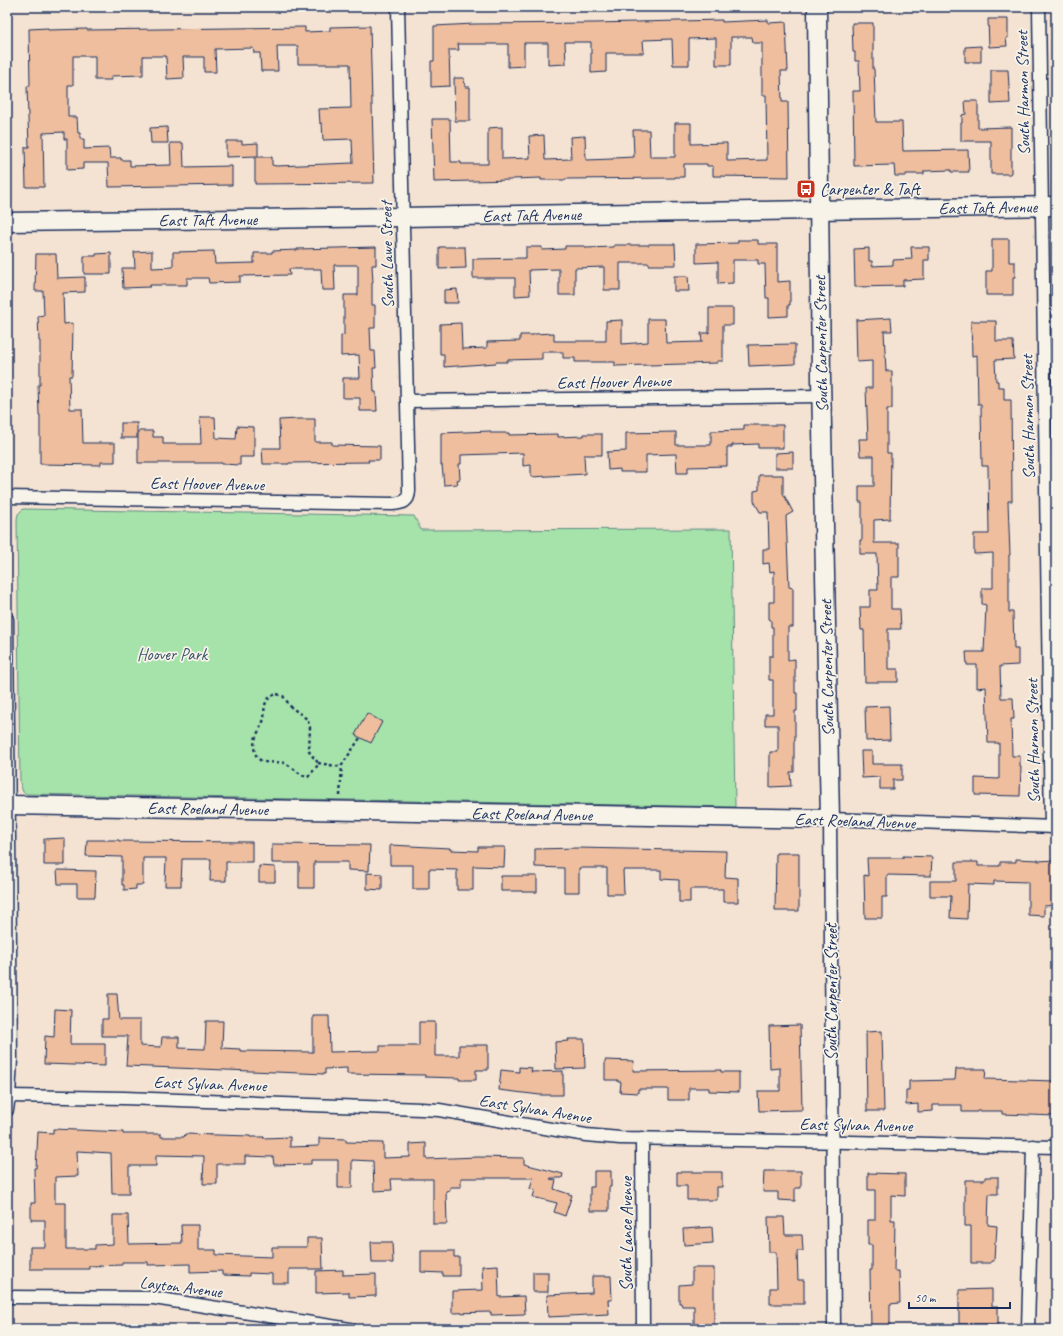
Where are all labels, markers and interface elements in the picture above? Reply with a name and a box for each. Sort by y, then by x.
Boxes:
street label: South Harmon Street [1011,28,1035,156]
bus stop icon: Carpenter & Taft [795,178,817,200]
place label: Carpenter & Taft [820,179,922,200]
street label: East Taft Avenue [939,196,1039,218]
street label: South Lawe Street [376,199,398,309]
street label: East Taft Avenue [483,203,583,226]
street label: East Taft Avenue [159,208,259,231]
street label: South Carpenter Street [809,273,833,413]
street label: South Harmon Street [1016,352,1040,480]
street label: East Hoover Avenue [557,370,673,393]
street label: East Hoover Avenue [150,473,266,496]
street label: South Carpenter Street [815,597,839,737]
park label: Hoover Park [137,644,209,665]
street label: South Harmon Street [1021,676,1045,804]
street label: East Roeland Avenue [148,797,270,820]
street label: East Roeland Avenue [471,802,594,825]
street label: East Roeland Avenue [794,808,917,834]
street label: South Carpenter Street [821,921,842,1060]
street label: East Sylvan Avenue [153,1072,268,1097]
street label: East Sylvan Avenue [478,1090,594,1128]
street label: East Sylvan Avenue [799,1114,914,1137]
street label: South Lance Avenue [616,1175,637,1291]
street label: Layton Avenue [139,1272,225,1303]
scale bar [909,1284,1010,1310]
text: 50 m [915,1290,937,1306]

